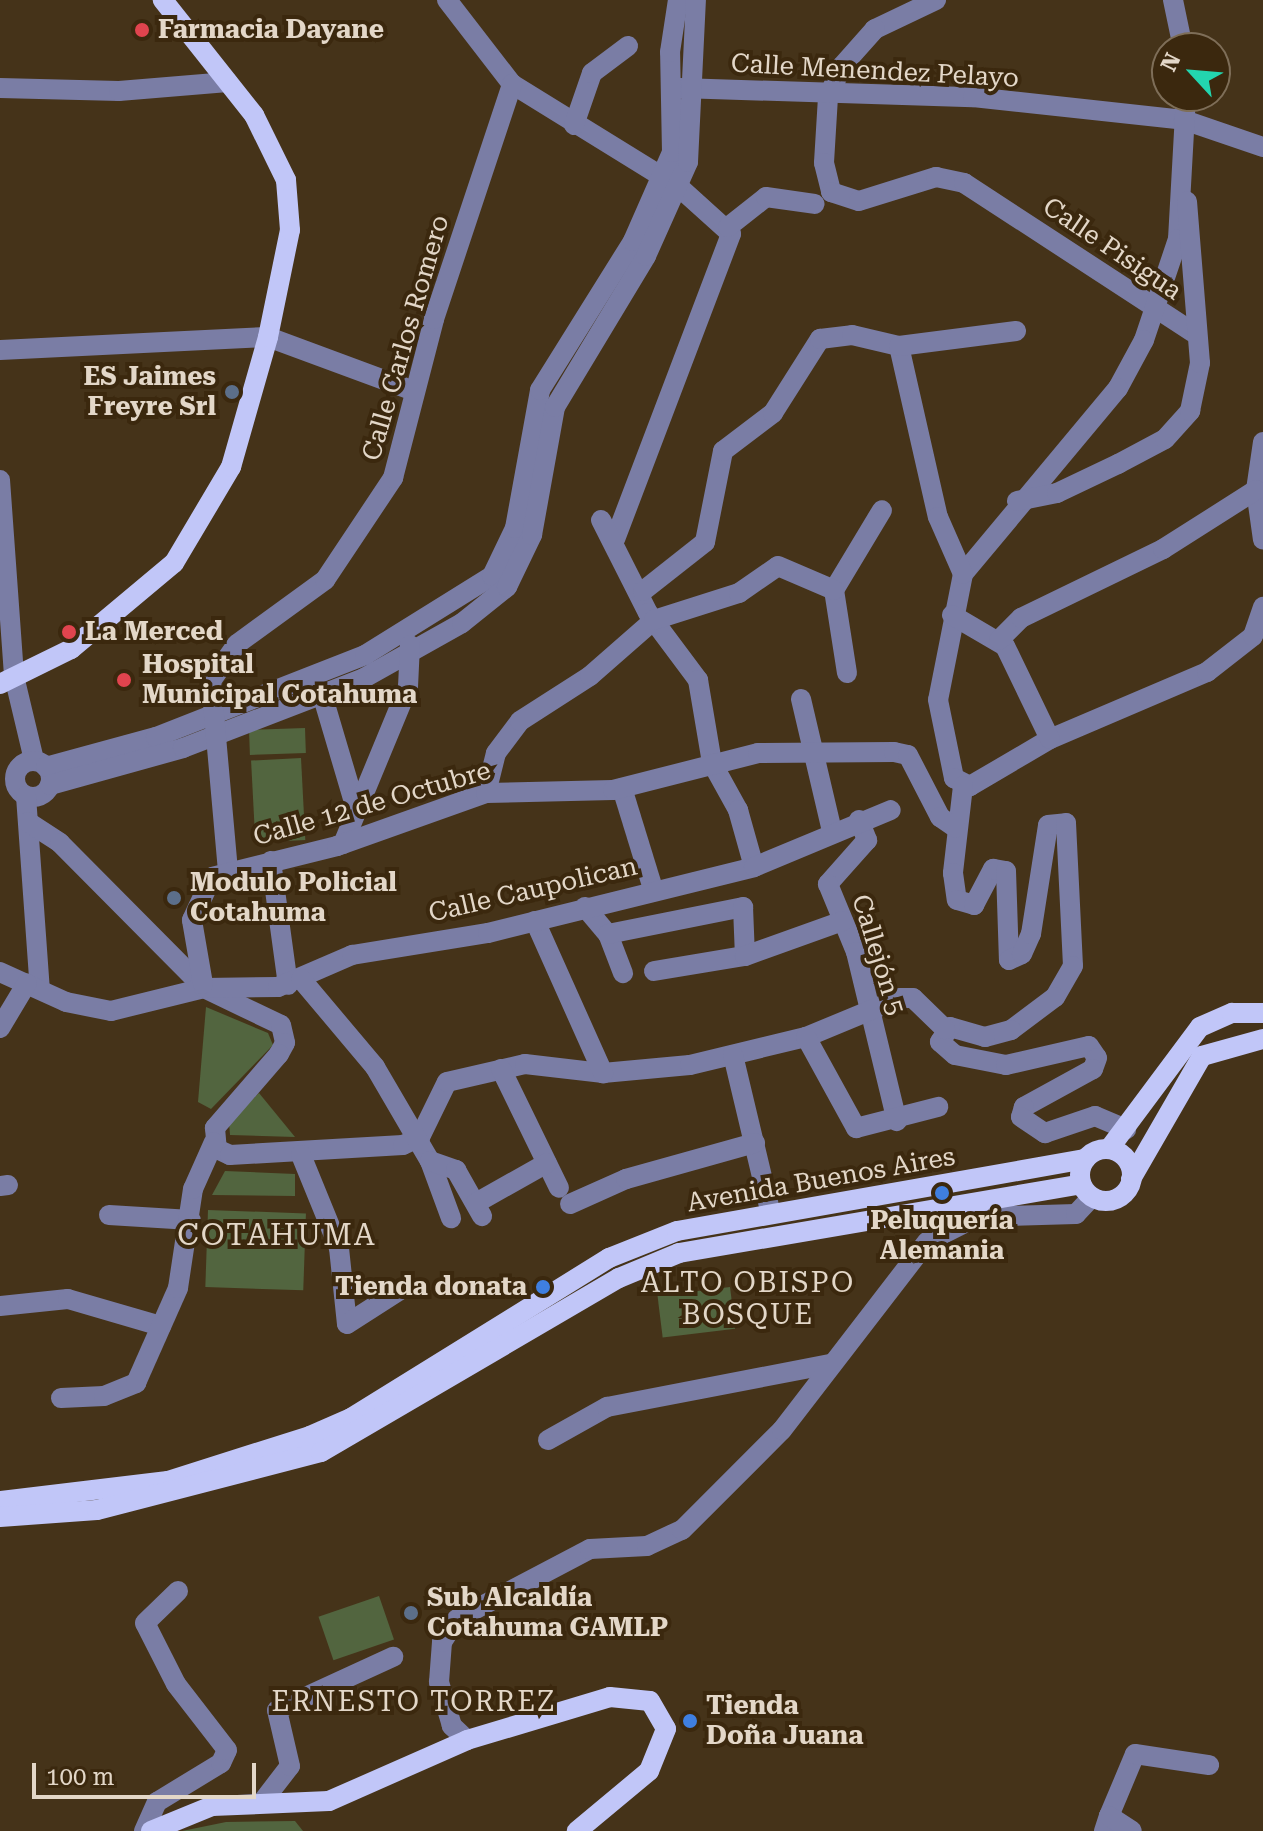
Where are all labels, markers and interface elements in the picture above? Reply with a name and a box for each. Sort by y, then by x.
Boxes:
place label: Farmacia Dayane [158,14,384,46]
marker: Farmacia Dayane [133,21,151,39]
north arrow [1151,32,1231,112]
street label: Calle Menendez Pelayo [730,48,1020,94]
text: N [1156,49,1186,75]
street label: Calle Pisigua [1037,191,1187,307]
street label: Calle Carlos Romero [356,212,456,464]
place label: ES Jaimes Freyre Srl [83,361,216,422]
marker: ES Jaimes Freyre Srl [223,383,241,401]
place label: La Merced [85,616,223,648]
marker: La Merced [60,623,78,641]
place label: Hospital Municipal Cotahuma [142,649,417,710]
marker: Hospital Municipal Cotahuma [113,669,135,691]
street label: Calle 12 de Octubre [250,755,494,853]
street label: Calle Caupolican [426,851,640,929]
place label: Modulo Policial Cotahuma [190,867,397,928]
marker: Modulo Policial Cotahuma [165,889,183,907]
street label: Callejón 5 [845,891,911,1019]
street label: Avenida Buenos Aires [685,1141,957,1219]
marker: Peluquería Alemania [933,1184,951,1202]
place label: Peluquería Alemania [870,1205,1014,1266]
district label: COTAHUMA [177,1217,377,1253]
district label: ALTO OBISPO BOSQUE [641,1266,855,1332]
place label: Tienda donata [335,1271,527,1303]
marker: Tienda donata [534,1278,552,1296]
place label: Sub Alcaldía Cotahuma GAMLP [427,1582,668,1644]
marker: Sub Alcaldía Cotahuma GAMLP [402,1604,420,1622]
district label: ERNESTO TORREZ [272,1685,556,1719]
place label: Tienda Doña Juana [706,1690,864,1752]
marker: Tienda Doña Juana [681,1712,699,1730]
scale bar [36,1747,260,1797]
text: 100 m [46,1763,114,1791]

